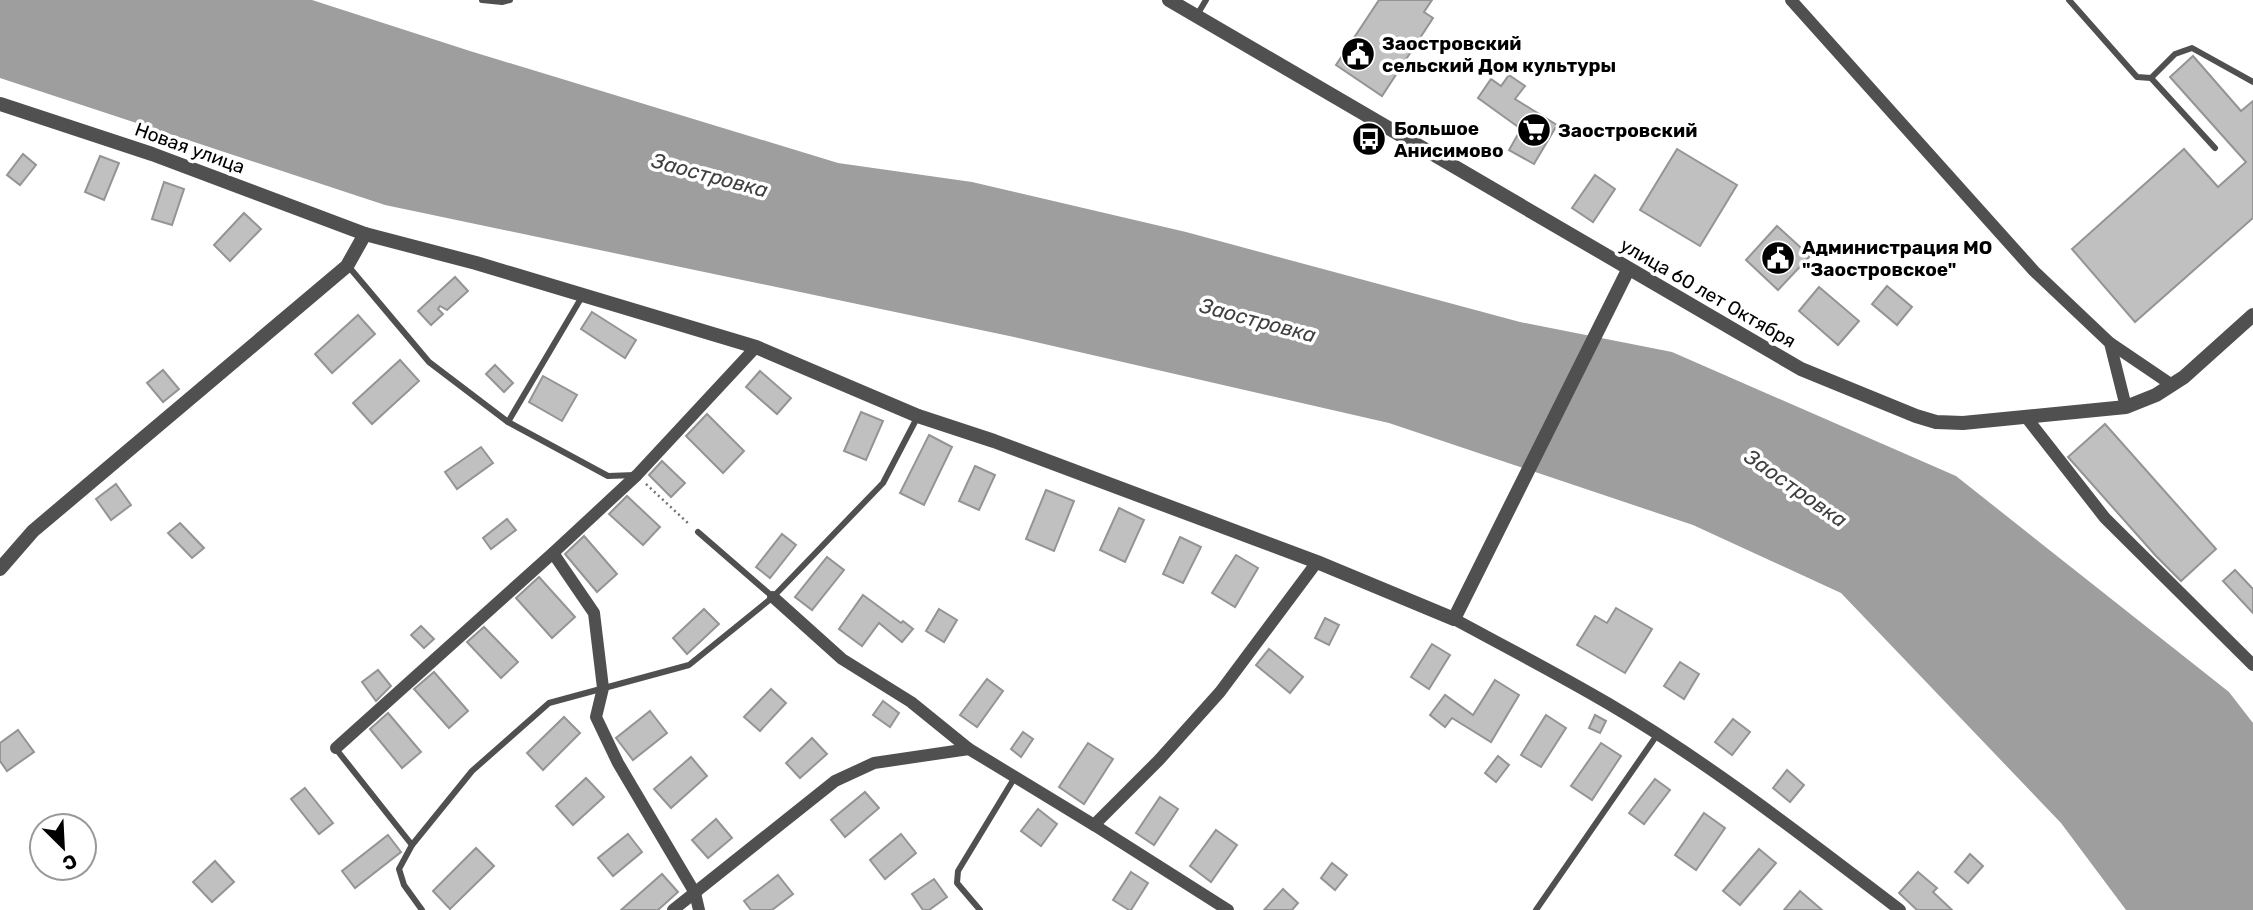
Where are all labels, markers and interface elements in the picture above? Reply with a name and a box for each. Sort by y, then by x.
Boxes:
place label: Заостровский сельский Дом культуры [1382,32,1616,77]
public building icon: Заостровский сельский Дом культуры [1339,35,1377,73]
supermarket icon: Заостровский [1515,111,1553,149]
street label: Новая улица [132,117,248,179]
place label: Большое Анисимово [1394,117,1504,162]
place label: Заостровский [1558,119,1697,142]
bus stop icon: Большое Анисимово [1350,120,1388,158]
water label: Заостровка [648,147,771,203]
street label: улица 60 лет Октября [1616,233,1800,353]
place label: Администрация МО "Заостровское" [1802,236,1992,281]
public building icon: Администрация МО "Заостровское" [1759,239,1797,277]
water label: Заостровка [1196,292,1319,348]
water label: Заостровка [1739,443,1852,532]
north arrow [28,812,98,882]
text: С [59,849,80,875]

